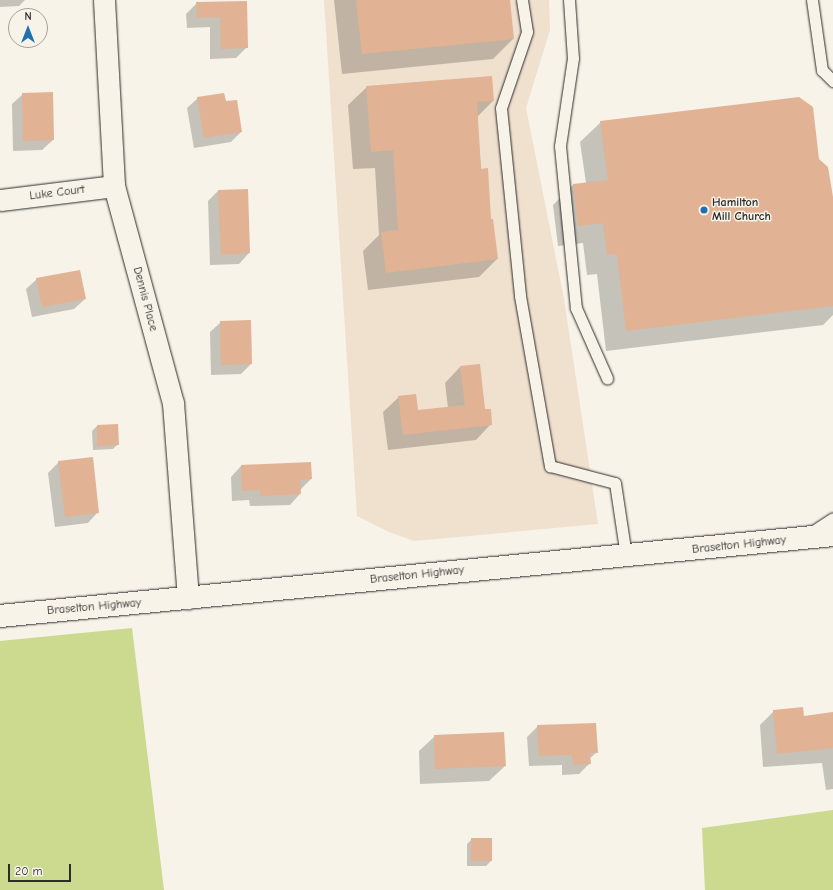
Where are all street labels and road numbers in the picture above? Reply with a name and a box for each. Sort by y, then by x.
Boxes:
street label: Luke Court [29,182,85,204]
street label: Dennis Place [130,265,160,333]
street label: Braselton Highway [691,533,787,557]
street label: Braselton Highway [369,563,465,587]
street label: Braselton Highway [46,596,142,618]

